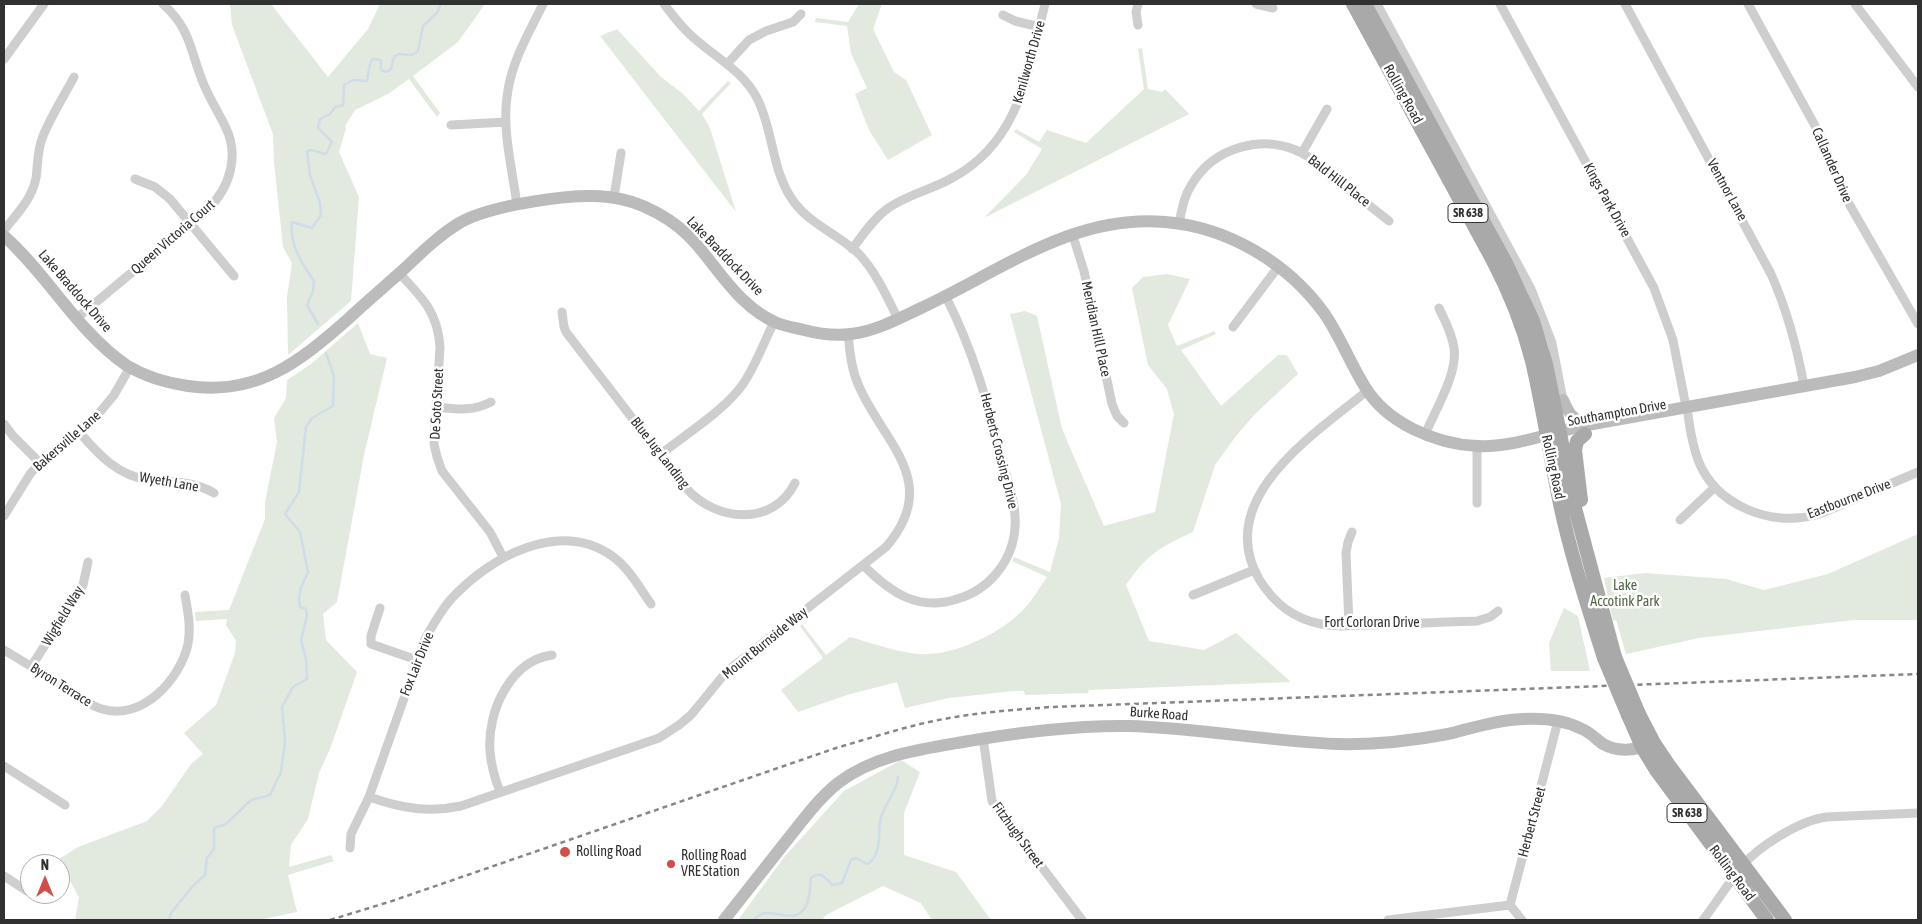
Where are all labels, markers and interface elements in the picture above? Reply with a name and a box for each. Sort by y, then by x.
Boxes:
street label: Kenilworth Drive [1009,19,1049,105]
street label: Rolling Road [1380,61,1426,127]
street label: Callander Drive [1808,125,1856,205]
street label: Bald Hill Place [1304,151,1374,211]
street label: Ventnor Lane [1703,156,1751,224]
street label: Kings Park Drive [1580,160,1634,240]
street label: Queen Victoria Court [128,196,218,278]
road number: SR 638 [1448,204,1488,222]
street label: Lake Braddock Drive [683,213,767,299]
street label: Lake Braddock Drive [35,246,115,336]
street label: Meridian Hill Place [1078,280,1114,378]
street label: De Soto Street [427,368,447,440]
street label: Herberts Crossing Drive [977,391,1021,511]
street label: Southampton Drive [1566,396,1668,430]
street label: Bakersville Lane [30,407,104,475]
street label: Blue Jug Landing [627,414,693,492]
street label: Rolling Road [1538,433,1568,501]
street label: Wyeth Lane [138,469,200,495]
street label: Eastbourne Drive [1805,475,1893,523]
park label: Lake Accotink Park [1590,578,1660,610]
street label: Wigfield Way [39,583,87,649]
street label: Mount Burnside Way [719,603,811,683]
street label: Fort Corloran Drive [1324,615,1420,631]
street label: Fox Lair Drive [397,629,437,699]
street label: Byron Terrace [27,659,95,711]
street label: Burke Road [1129,704,1189,724]
street label: Herbert Street [1515,785,1549,859]
street label: Fitzhugh Street [989,799,1047,871]
road number: SR 638 [1667,804,1707,822]
street label: Rolling Road [1706,842,1758,904]
place label: Rolling Road [576,844,642,860]
marker: Rolling Road [558,845,572,859]
place label: Rolling Road VRE Station [681,848,747,880]
north arrow [20,854,70,904]
text: N [41,857,49,873]
marker: Rolling Road VRE Station [665,858,677,870]

